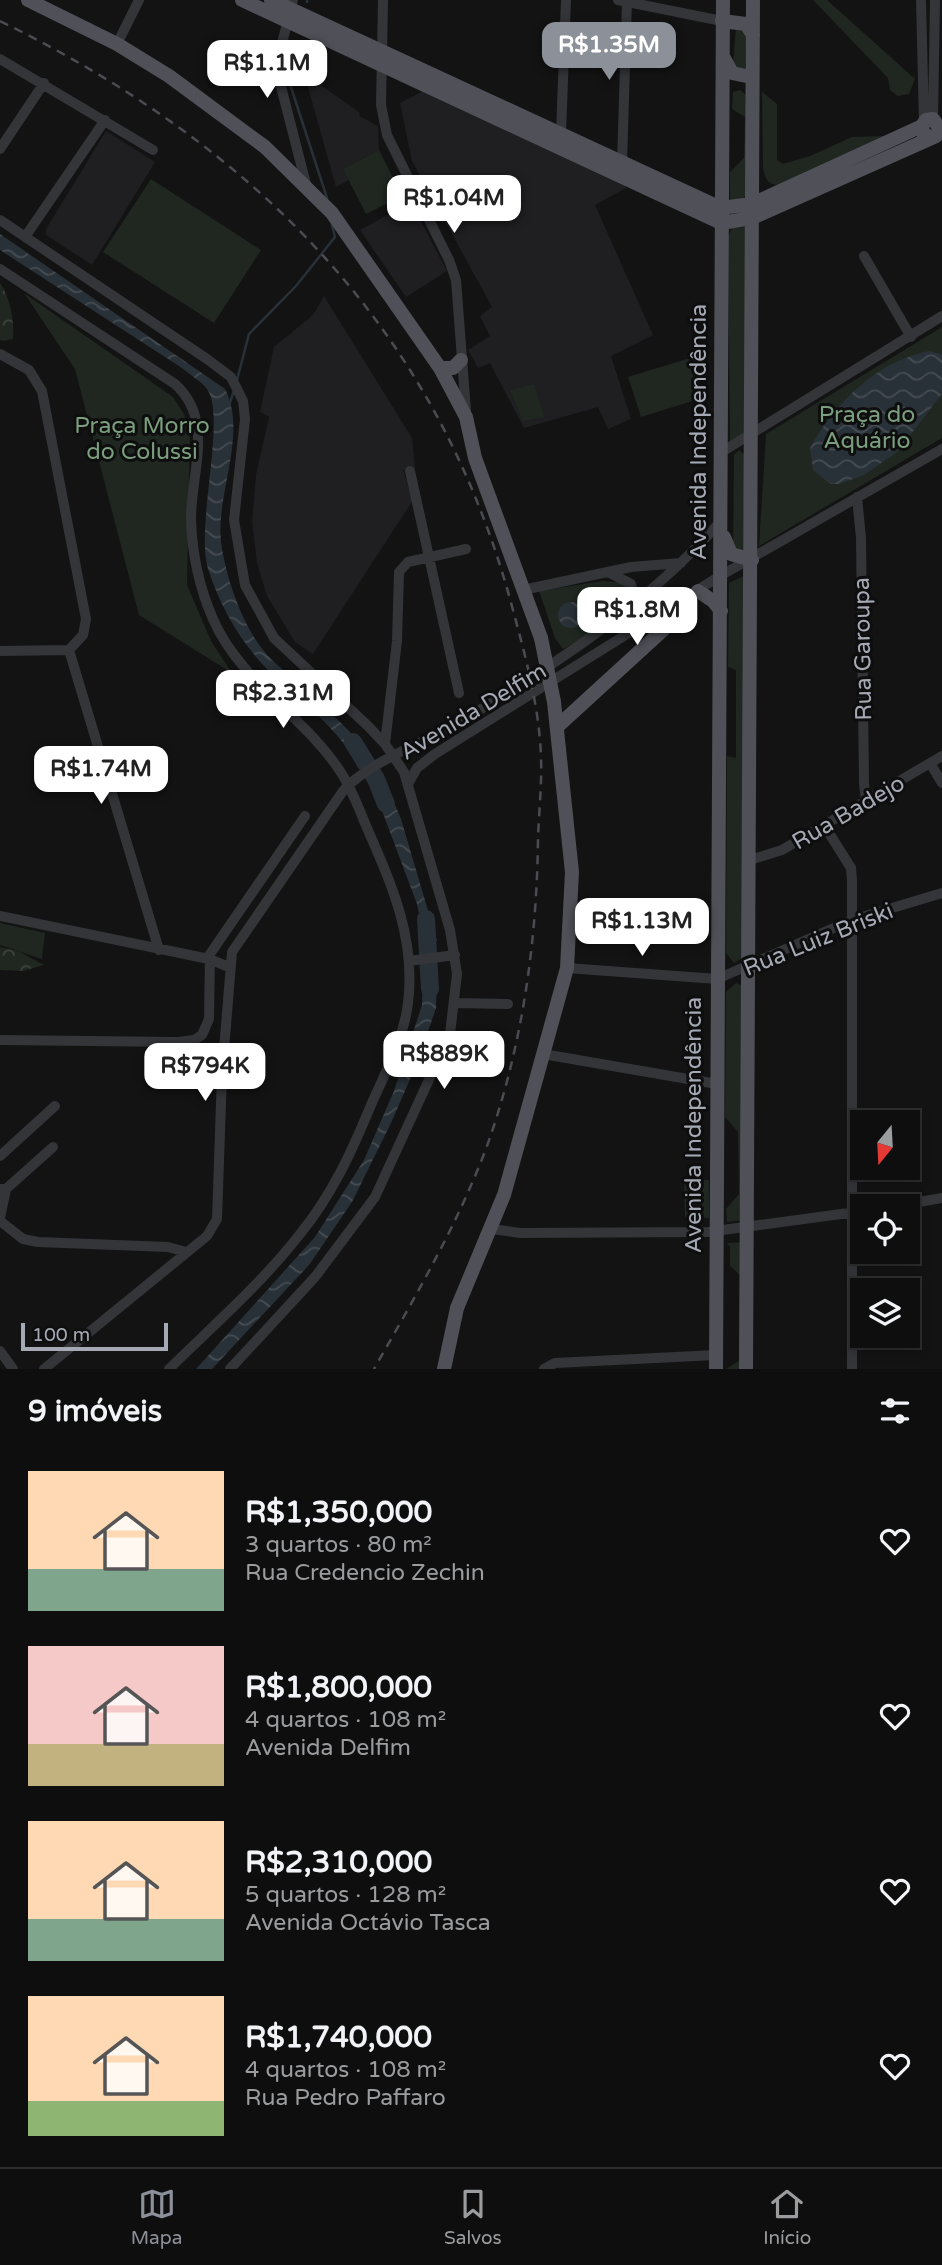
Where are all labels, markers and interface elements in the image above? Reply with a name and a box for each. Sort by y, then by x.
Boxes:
pin: R$1.35M [544,22,674,82]
text: R$1.35M [558,31,660,59]
pin: R$1.1M [210,41,324,100]
text: R$1.1M [223,49,311,77]
pin: R$1.04M [389,176,519,235]
text: R$1.04M [403,184,505,212]
street label: Avenida Independência [685,304,713,560]
park label: Praça do Aquário [819,401,915,455]
park label: Praça Morro do Colussi [74,412,210,466]
street label: Rua Garoupa [848,577,878,721]
pin: R$1.8M [580,588,694,647]
text: R$1.8M [593,596,681,624]
street label: Avenida Delfim [395,657,552,767]
pin: R$2.31M [218,670,348,730]
text: R$2.31M [232,679,334,707]
pin: R$1.74M [36,746,166,806]
text: R$1.74M [50,755,152,783]
street label: Rua Badejo [787,769,910,856]
street label: Rua Luiz Briski [739,897,897,983]
pin: R$1.13M [577,898,707,958]
text: R$1.13M [591,907,693,935]
street label: Avenida Independência [680,997,708,1253]
pin: R$889K [387,1032,501,1091]
text: R$889K [399,1040,489,1068]
pin: R$794K [148,1044,262,1103]
text: R$794K [160,1052,250,1080]
north arrow [850,1110,920,1180]
map controls [850,1110,920,1348]
button: locate [850,1194,920,1264]
button: layers [850,1278,920,1348]
scale bar [21,1320,168,1352]
text: 100 m [32,1324,90,1346]
icon: filters [876,1392,914,1430]
text: 9 imóveis [28,1393,162,1430]
text: R$1,350,000 [245,1494,432,1531]
icon: home [84,1499,168,1583]
icon: heart [876,1522,914,1560]
text: 3 quartos · 80 m² [245,1531,432,1559]
text: Rua Credencio Zechin [245,1559,485,1587]
text: R$1,800,000 [245,1669,432,1706]
icon: home [84,1674,168,1758]
icon: heart [876,1697,914,1735]
text: 4 quartos · 108 m² [245,1706,446,1734]
text: Avenida Delfim [245,1734,411,1762]
text: R$2,310,000 [245,1844,432,1881]
icon: home [84,1849,168,1933]
icon: heart [876,1872,914,1910]
text: 5 quartos · 128 m² [245,1881,446,1909]
text: Avenida Octávio Tasca [245,1909,491,1937]
text: R$1,740,000 [245,2019,432,2056]
icon: home [84,2024,168,2108]
icon: heart [876,2047,914,2085]
text: 4 quartos · 108 m² [245,2056,446,2084]
text: Rua Pedro Paffaro [245,2084,446,2112]
tab: Mapa [131,2185,182,2249]
tab: Salvos [444,2185,502,2249]
tab: Início [763,2185,811,2249]

